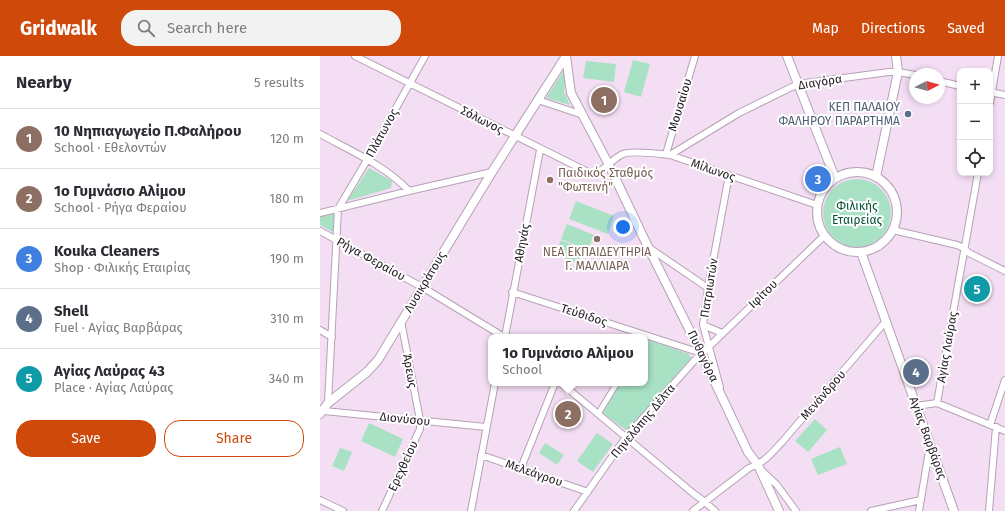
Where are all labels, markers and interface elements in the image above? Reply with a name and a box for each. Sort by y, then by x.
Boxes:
search box [121,10,401,46]
text: Gridwalk [20,17,97,40]
icon: search [135,17,157,39]
text: Search here [167,19,247,37]
text: Map [812,20,839,37]
text: Directions [861,20,925,37]
text: Saved [947,20,985,37]
north arrow [909,68,945,104]
map controls [957,68,993,176]
button: + [957,68,993,104]
text: Nearby [16,72,71,93]
street label: Διαγόρα [797,72,843,92]
text: 5 results [254,75,304,90]
street label: Μουσαίου [665,77,695,133]
pin: 1 [591,85,617,115]
place label: ΚΕΠ ΠΑΛΑΙΟΥ ΦΑΛΗΡΟΥ ΠΑΡΑΡΤΗΜΑ [778,100,900,128]
street label: Σόλωνος [458,103,506,137]
button: − [957,104,993,140]
street label: Πλάτωνος [363,106,401,160]
marker: ΚΕΠ ΠΑΛΑΙΟΥ ΦΑΛΗΡΟΥ ΠΑΡΑΡΤΗΜΑ [903,109,913,119]
text: 10 Νηπιαγωγείο Π.Φαλήρου [54,122,241,140]
text: 1 [26,131,32,146]
text: 120 m [270,131,304,146]
text: School · Εθελοντών [54,140,166,155]
button: locate [957,140,993,176]
street label: Μίλωνος [689,156,737,184]
pin: 3 [805,164,831,194]
place label: Παιδικός Σταθμός "Φωτεινή" [558,166,653,194]
marker: Παιδικός Σταθμός "Φωτεινή" [545,175,555,185]
text: 1ο Γυμνάσιο Αλίμου [54,182,186,200]
text: 2 [26,191,32,206]
text: 180 m [269,191,304,206]
park label: Φιλικής Εταιρείας [832,199,882,227]
text: School · Ρήγα Φεραίου [54,200,187,215]
your location [613,217,633,237]
street label: Αθηνάς [511,222,533,264]
street label: Ρήγα Φεραίου [334,234,408,284]
marker: ΝΕΑ ΕΚΠΑΙΔΕΥΤΗΡΙΑ Γ. ΜΑΛΛΙΑΡΑ [592,234,602,244]
text: Kouka Cleaners [54,242,160,260]
place label: ΝΕΑ ΕΚΠΑΙΔΕΥΤΗΡΙΑ Γ. ΜΑΛΛΙΑΡΑ [543,245,651,273]
street label: Λυσικράτους [401,249,449,315]
text: 3 [26,251,32,266]
text: 190 m [270,251,304,266]
street label: Πατριωτών [697,257,721,319]
text: Shop · Φιλικής Εταιρίας [54,260,191,275]
pin: 5 [964,274,990,304]
street label: Ιφίτου [746,277,780,311]
street label: Τεύθιδος [559,301,609,329]
text: Shell [54,302,88,320]
street label: Αγίας Λαύρας [934,310,960,384]
text: 4 [25,311,33,326]
text: 310 m [270,311,304,326]
text: Fuel · Αγίας Βαρβάρας [54,320,183,335]
street label: Πυθαγόρα [684,328,722,384]
popup [488,334,648,386]
text: 1ο Γυμνάσιο Αλίμου [502,344,634,362]
street label: Άρεως [400,353,420,390]
pin: 4 [903,357,929,387]
text: Αγίας Λαύρας 43 [54,362,165,380]
text: School [502,362,542,377]
street label: Μενάνδρου [798,367,849,423]
text: 5 [26,371,32,386]
text: 340 m [269,371,304,386]
text: Place · Αγίας Λαύρας [54,380,173,395]
street label: Πηνελόπης Δέλτα [608,381,678,461]
street label: Αγίας Βαρβάρας [907,395,950,482]
pin: 2 [555,399,581,429]
street label: Διονύσου [379,409,431,429]
button: Save [16,420,156,457]
button: Share [164,420,304,457]
street label: Ερεχθείου [385,438,421,494]
street label: Μελεάγρου [503,457,565,489]

